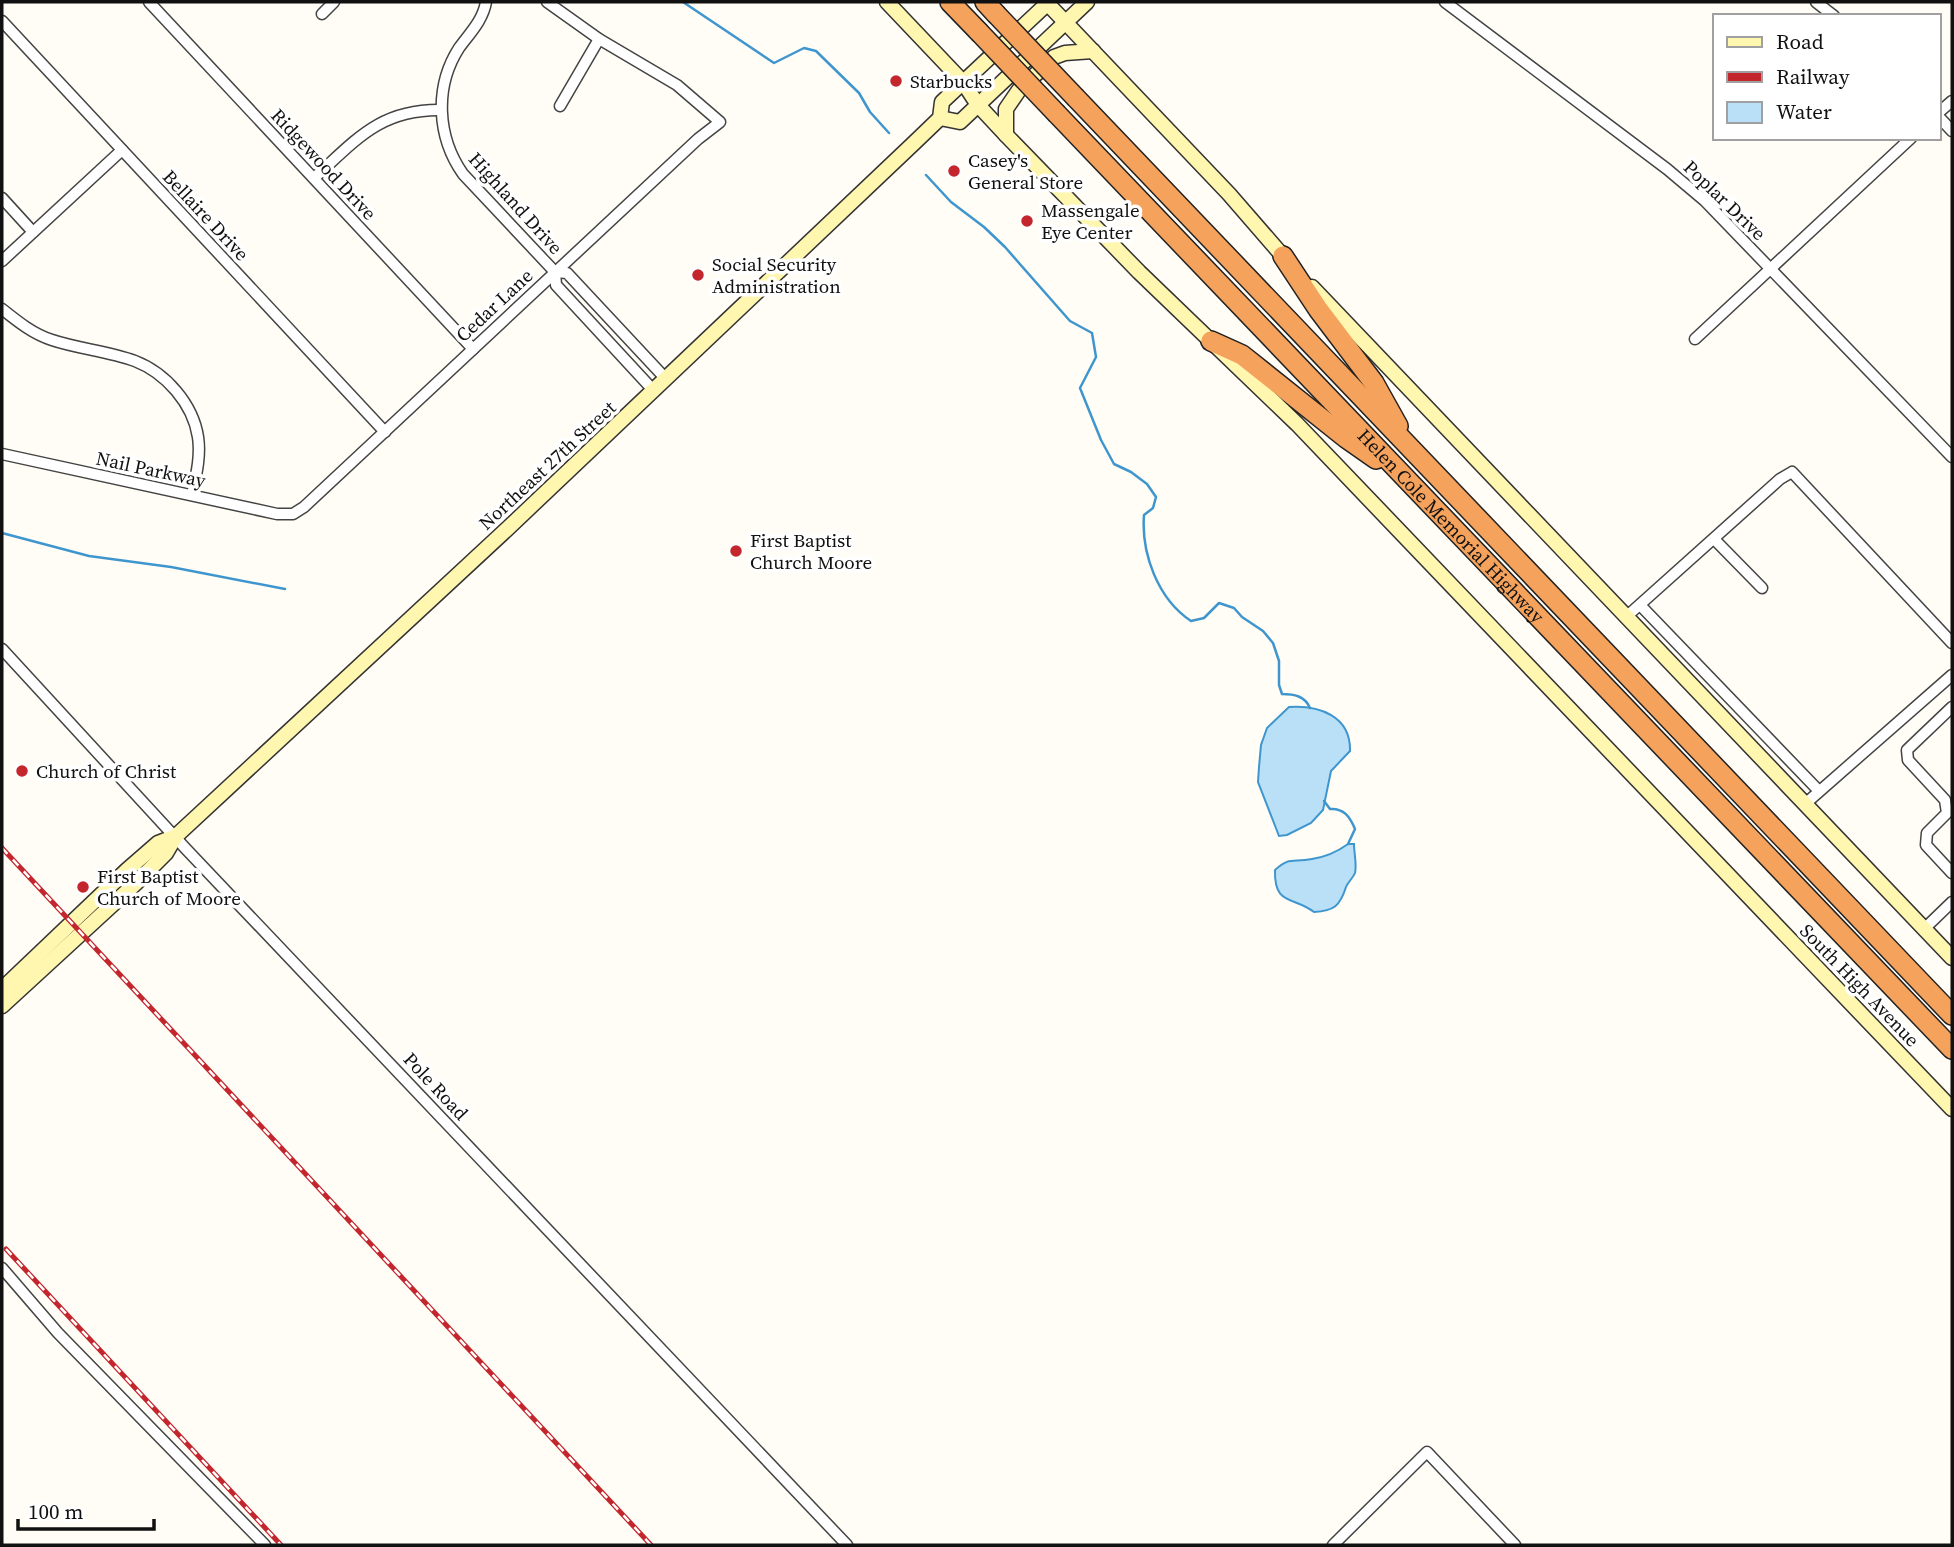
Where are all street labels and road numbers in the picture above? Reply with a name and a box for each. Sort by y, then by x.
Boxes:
street label: Ridgewood Drive [265,103,383,225]
street label: Highland Drive [463,146,569,260]
street label: Poplar Drive [1678,154,1772,246]
street label: Bellaire Drive [157,164,255,266]
street label: Cedar Lane [450,263,538,347]
street label: Northeast 27th Street [473,394,622,535]
street label: Helen Cole Memorial Highway [1352,423,1550,629]
street label: Nail Parkway [94,445,209,493]
street label: South High Avenue [1795,918,1925,1052]
street label: Pole Road [398,1046,474,1126]

